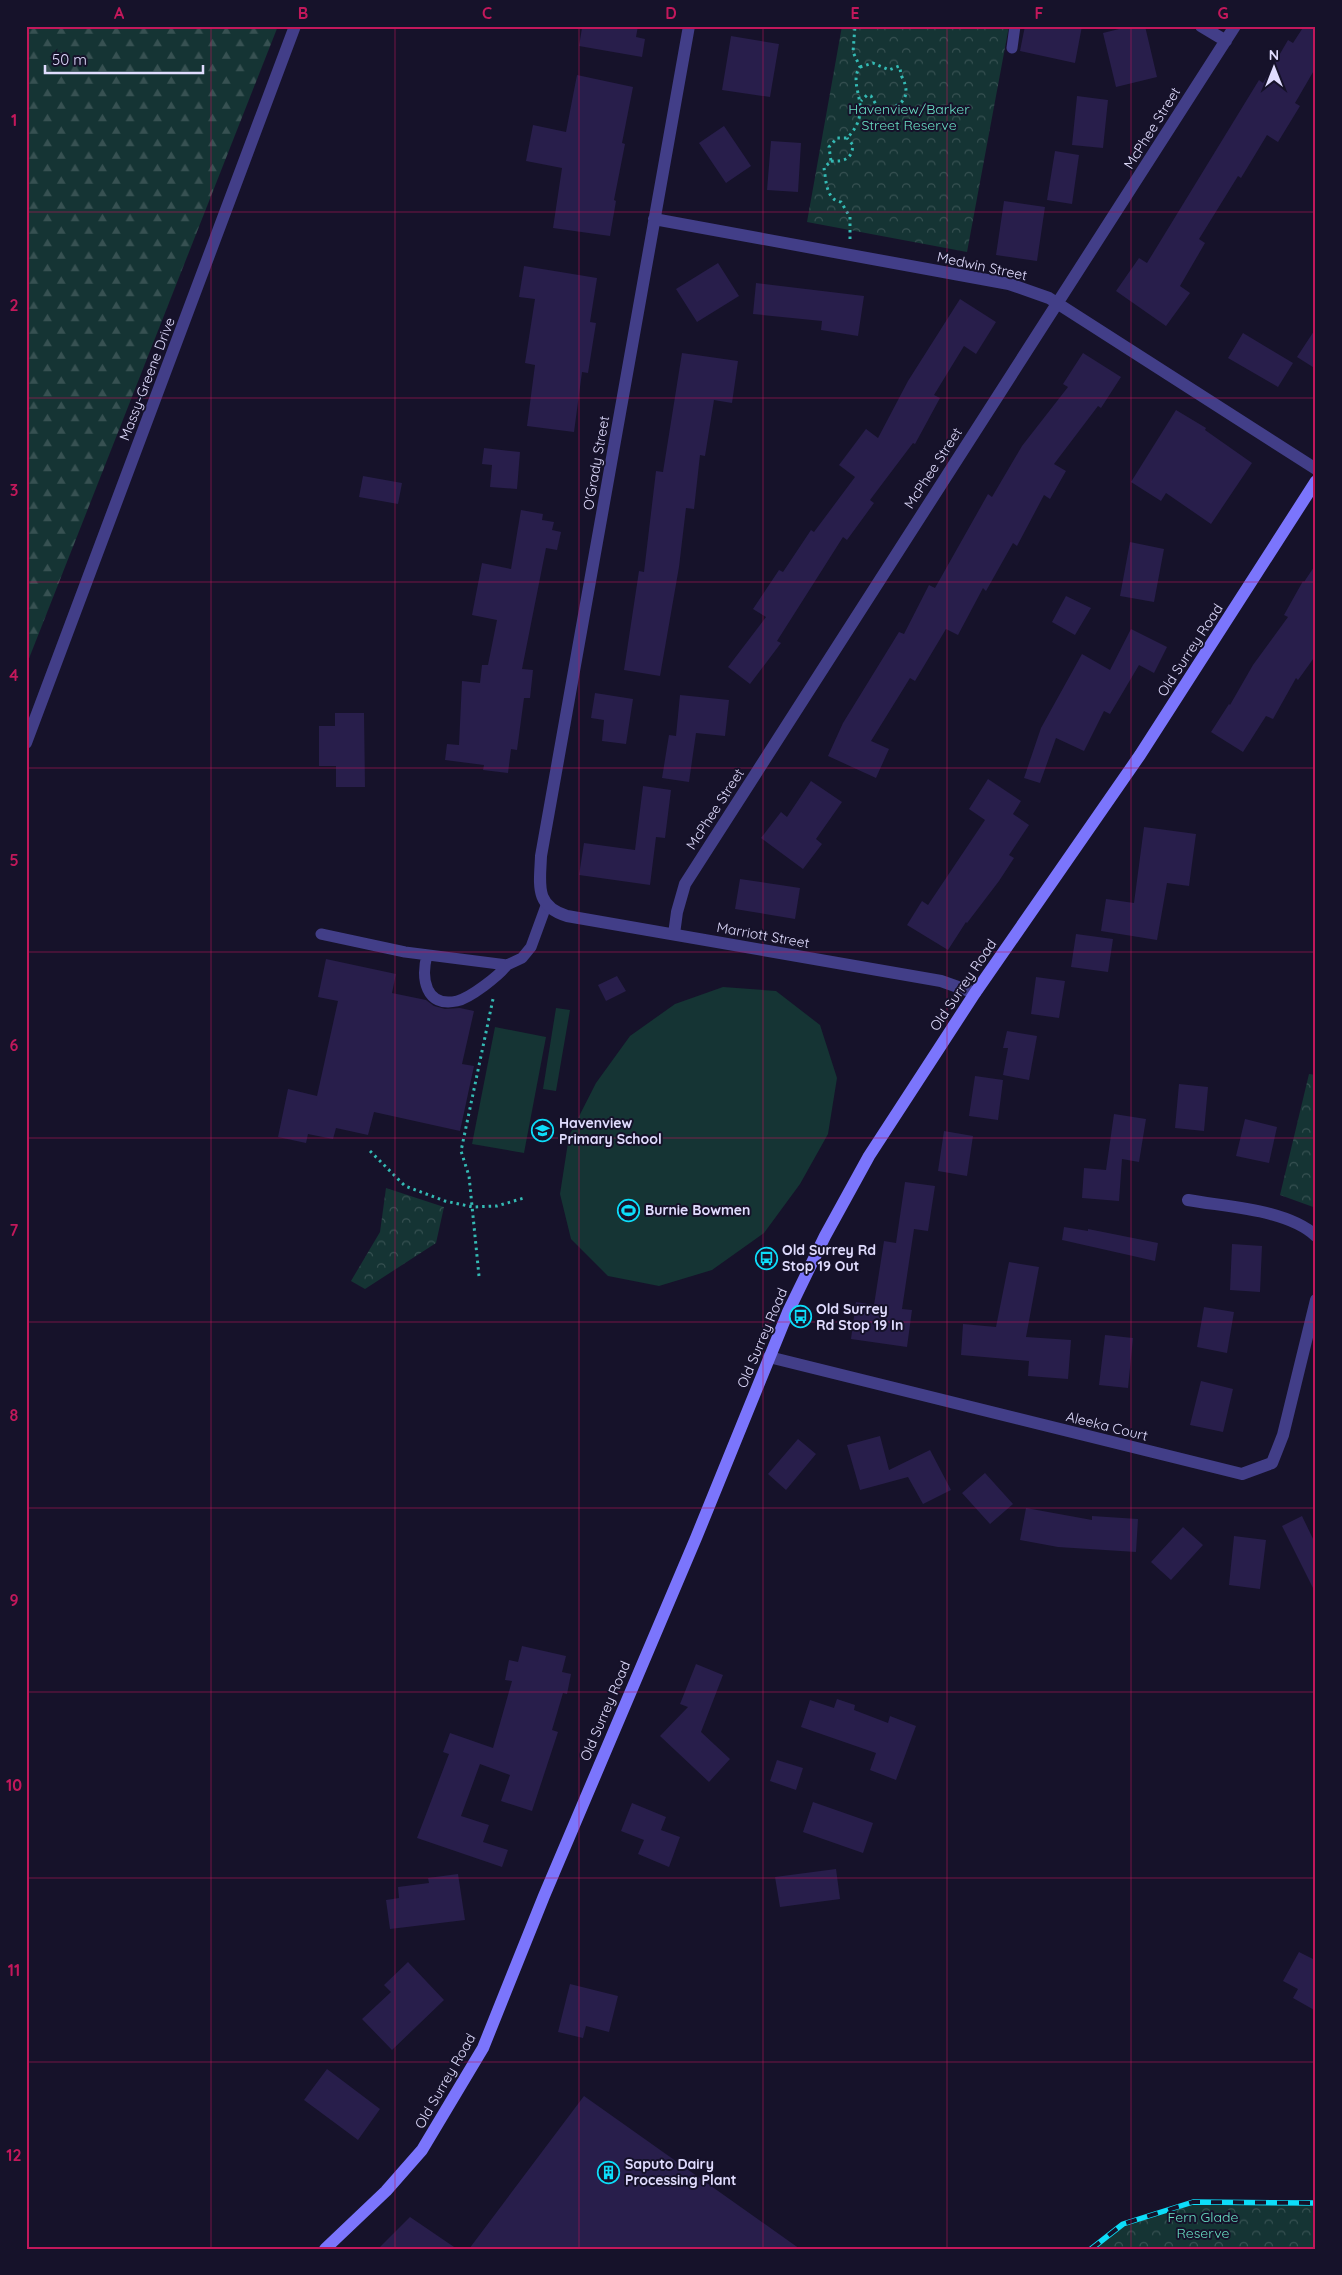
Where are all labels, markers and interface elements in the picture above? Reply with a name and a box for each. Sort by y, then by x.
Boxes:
text: A [114,3,125,23]
text: B [298,3,308,23]
text: C [482,3,492,23]
text: D [665,3,677,23]
text: E [850,3,860,23]
text: F [1035,3,1044,23]
text: G [1217,3,1229,23]
scale bar [45,42,202,74]
north arrow [1250,42,1300,92]
text: N [1269,46,1279,64]
text: 50 m [52,50,87,69]
street label: McPhee Street [1120,84,1184,172]
park label: Havenview/Barker Street Reserve [848,100,970,134]
text: 1 [11,110,17,130]
street label: Medwin Street [935,248,1029,284]
text: 2 [9,295,19,315]
street label: Massy-Greene Drive [115,315,179,443]
street label: O'Grady Street [579,414,613,512]
street label: McPhee Street [900,424,966,512]
text: 3 [10,480,18,500]
street label: Old Surrey Road [1153,600,1227,700]
text: 4 [9,665,19,685]
street label: McPhee Street [682,765,748,853]
text: 5 [9,850,19,870]
street label: Marriott Street [715,918,811,952]
street label: Old Surrey Road [926,936,1000,1034]
text: 6 [10,1035,19,1055]
place label: Havenview Primary School [559,1114,662,1148]
school or university icon: Havenview Primary School [531,1119,555,1143]
sports icon: Burnie Bowmen [617,1198,641,1222]
place label: Burnie Bowmen [645,1201,750,1219]
text: 7 [10,1220,19,1240]
place label: Old Surrey Rd Stop 19 Out [782,1241,876,1275]
bus stop icon: Old Surrey Rd Stop 19 Out [754,1246,778,1270]
street label: Old Surrey Road [733,1285,791,1391]
place label: Old Surrey Rd Stop 19 In [816,1300,903,1334]
bus stop icon: Old Surrey Rd Stop 19 In [788,1305,812,1329]
text: 8 [10,1405,19,1425]
street label: Aleeka Court [1064,1407,1150,1445]
text: 9 [9,1590,19,1610]
street label: Old Surrey Road [576,1658,634,1764]
text: 10 [6,1775,22,1795]
text: 11 [8,1960,20,1980]
street label: Old Surrey Road [411,2030,479,2132]
text: 12 [6,2145,22,2165]
place label: Saputo Dairy Processing Plant [625,2155,737,2189]
building icon: Saputo Dairy Processing Plant [597,2160,621,2184]
park label: Fern Glade Reserve [1168,2208,1238,2242]

